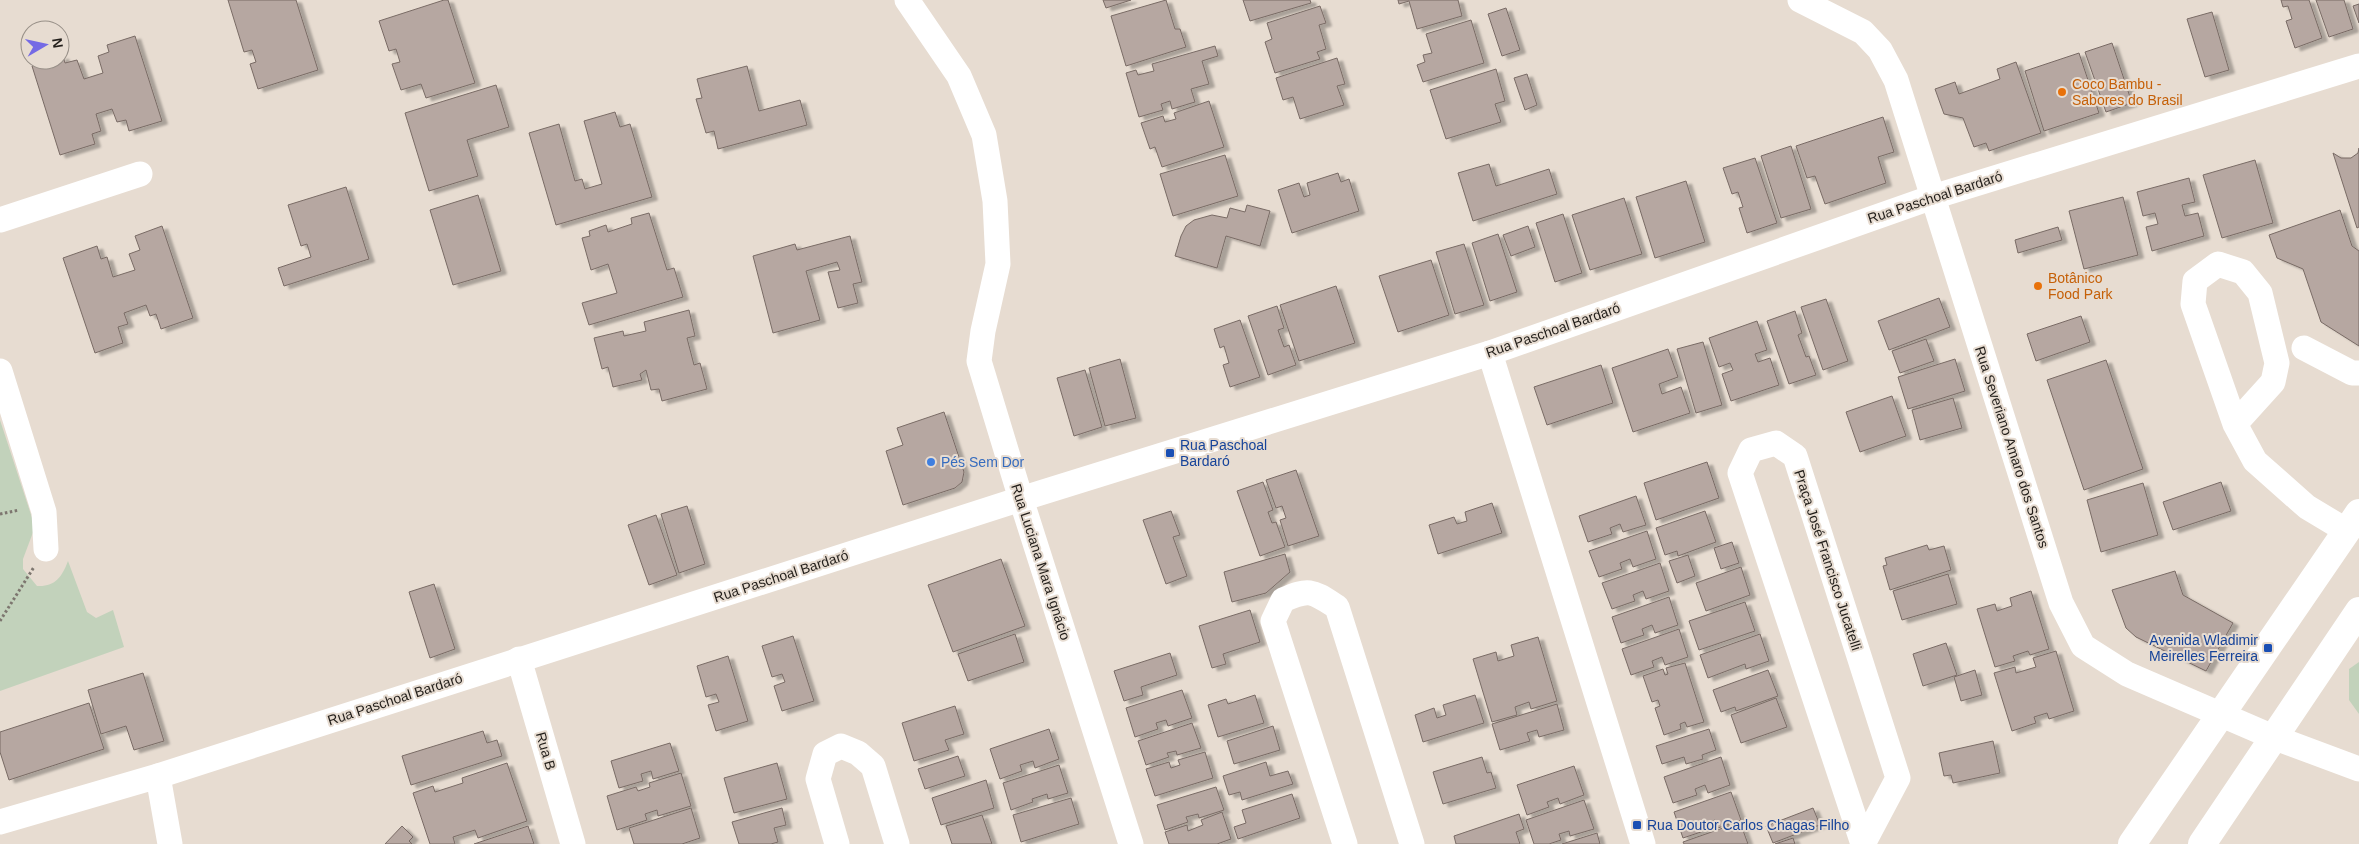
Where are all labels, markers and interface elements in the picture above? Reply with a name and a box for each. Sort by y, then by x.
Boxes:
north arrow [20,20,70,70]
text: N [49,37,67,49]
place label: Coco Bambu - Sabores do Brasil [2072,76,2183,108]
marker: Coco Bambu - Sabores do Brasil [2056,86,2068,98]
street label: Rua Paschoal Bardaró [1866,168,2005,226]
place label: Botânico Food Park [2048,270,2114,302]
marker: Botânico Food Park [2032,280,2044,292]
street label: Rua Paschoal Bardaró [1484,299,1622,360]
street label: Rua Severiano Amaro dos Santos [1972,344,2052,550]
place label: Rua Paschoal Bardaró [1180,437,1267,469]
marker: Rua Paschoal Bardaró [1164,447,1176,459]
place label: Pés Sem Dor [941,454,1025,470]
marker: Pés Sem Dor [925,456,937,468]
street label: Praça José Francisco Jucatelli [1791,468,1865,652]
street label: Rua Luciana Mara Ignácio [1008,482,1074,642]
street label: Rua Paschoal Bardaró [712,547,851,605]
place label: Avenida Wladimir Meirelles Ferreira [2149,632,2258,664]
marker: Avenida Wladimir Meirelles Ferreira [2262,642,2274,654]
street label: Rua Paschoal Bardaró [326,670,465,728]
street label: Rua B [533,730,559,772]
place label: Rua Doutor Carlos Chagas Filho [1647,817,1850,833]
marker: Rua Doutor Carlos Chagas Filho [1631,819,1643,831]

